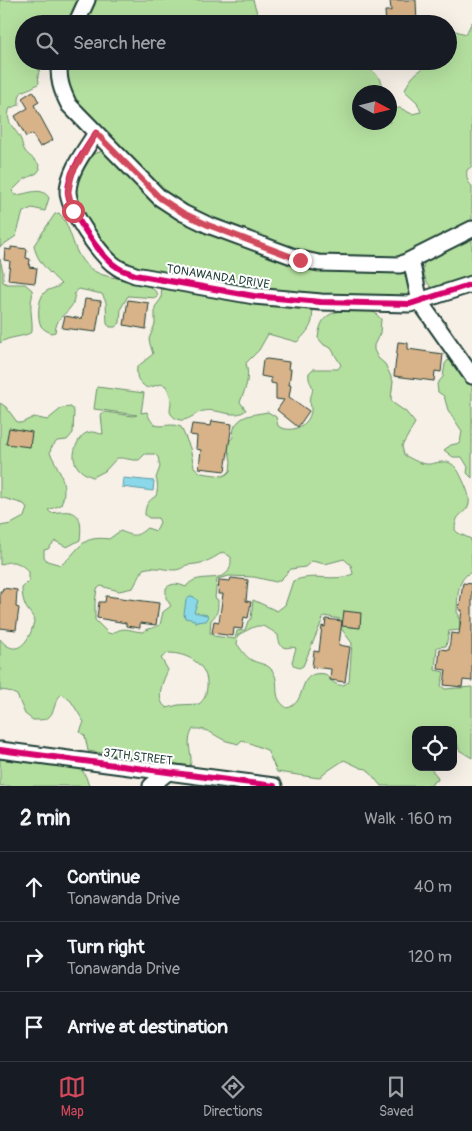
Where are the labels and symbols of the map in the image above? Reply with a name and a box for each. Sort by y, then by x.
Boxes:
north arrow [352,85,397,130]
route start [62,200,85,223]
route end [289,249,312,272]
street label: TONAWANDA DRIVE [165,261,271,293]
street label: 37TH STREET [103,745,174,769]

